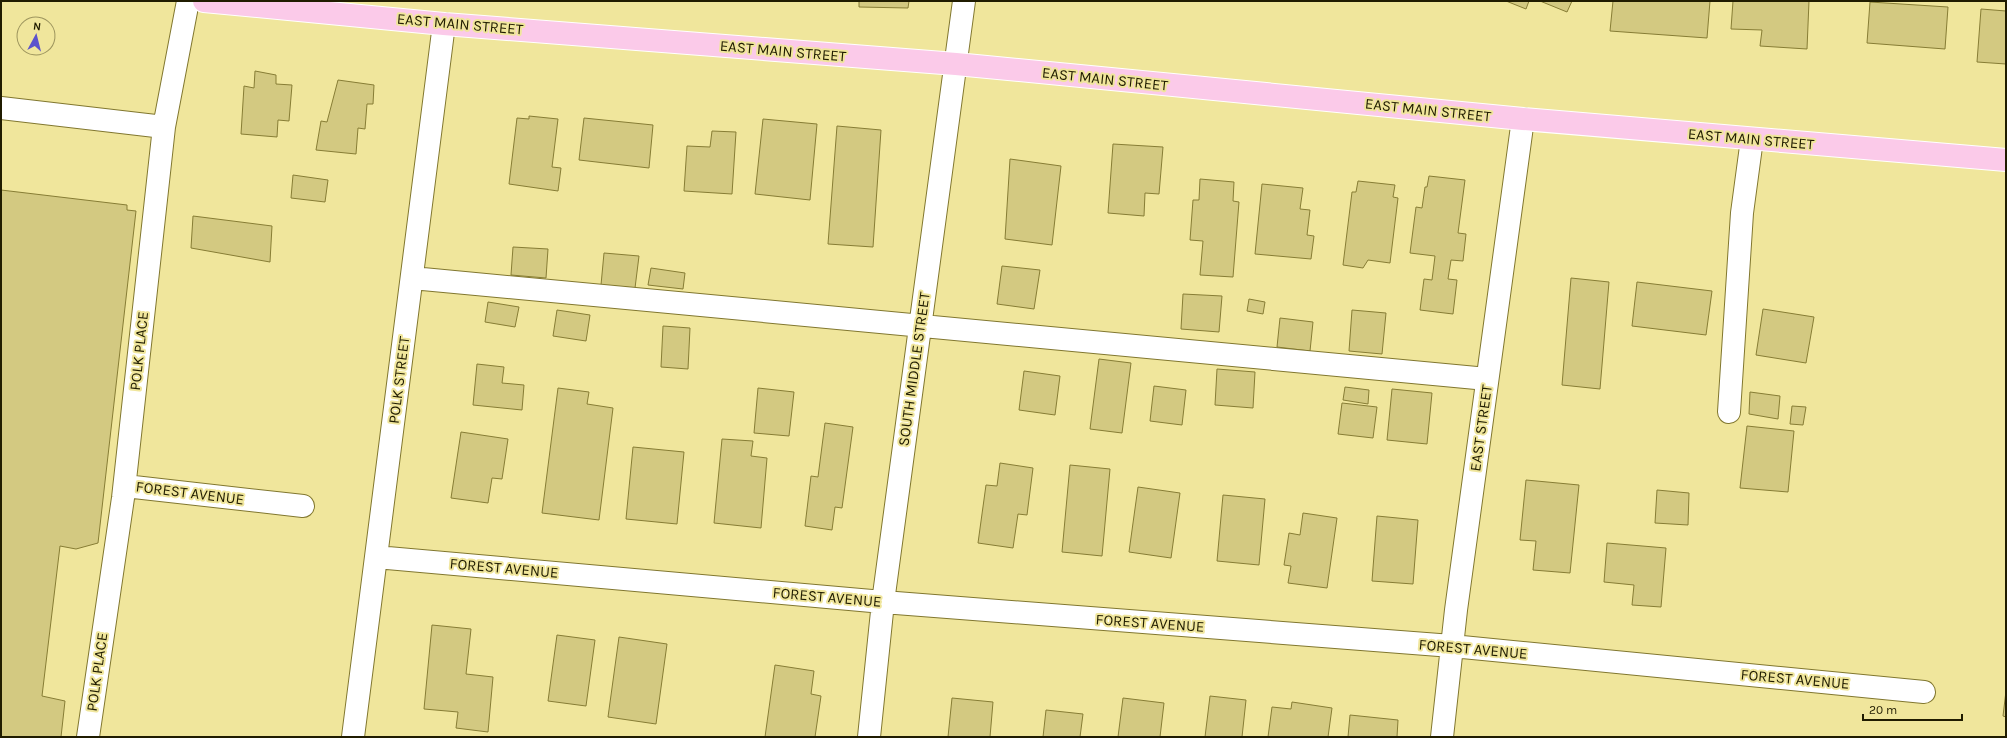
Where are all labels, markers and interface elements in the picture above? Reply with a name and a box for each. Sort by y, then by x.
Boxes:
street label: EAST MAIN STREET [396,10,524,39]
north arrow [16,16,56,56]
text: N [32,20,42,34]
street label: EAST MAIN STREET [719,37,847,66]
street label: EAST MAIN STREET [1041,63,1169,95]
street label: EAST MAIN STREET [1364,94,1492,126]
street label: EAST MAIN STREET [1687,125,1815,154]
street label: SOUTH MIDDLE STREET [894,290,934,447]
street label: POLK PLACE [126,311,152,391]
street label: POLK STREET [385,335,413,425]
street label: EAST STREET [1466,383,1496,472]
street label: FOREST AVENUE [135,477,245,509]
street label: FOREST AVENUE [449,554,559,582]
street label: FOREST AVENUE [772,583,882,611]
street label: FOREST AVENUE [1095,610,1205,636]
street label: POLK PLACE [83,632,111,712]
street label: FOREST AVENUE [1418,635,1528,663]
street label: FOREST AVENUE [1740,665,1850,693]
scale bar [1863,696,1962,722]
text: 20 m [1869,703,1897,717]

